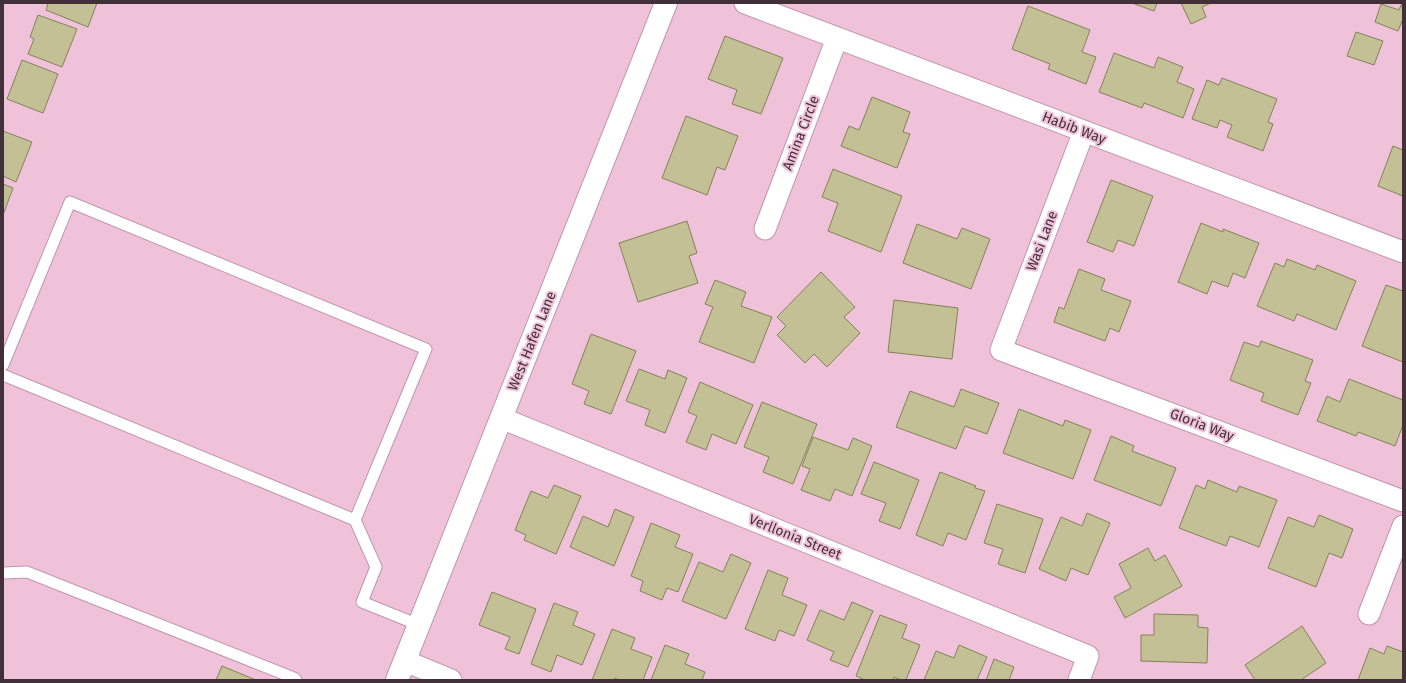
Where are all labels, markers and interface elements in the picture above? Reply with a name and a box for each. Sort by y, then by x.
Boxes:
street label: Amina Circle [779,93,823,173]
street label: Habib Way [1040,108,1108,148]
street label: Wasi Lane [1023,208,1061,274]
street label: West Hafen Lane [504,289,560,393]
street label: Gloria Way [1168,405,1236,445]
street label: Verllonia Street [746,511,845,564]

